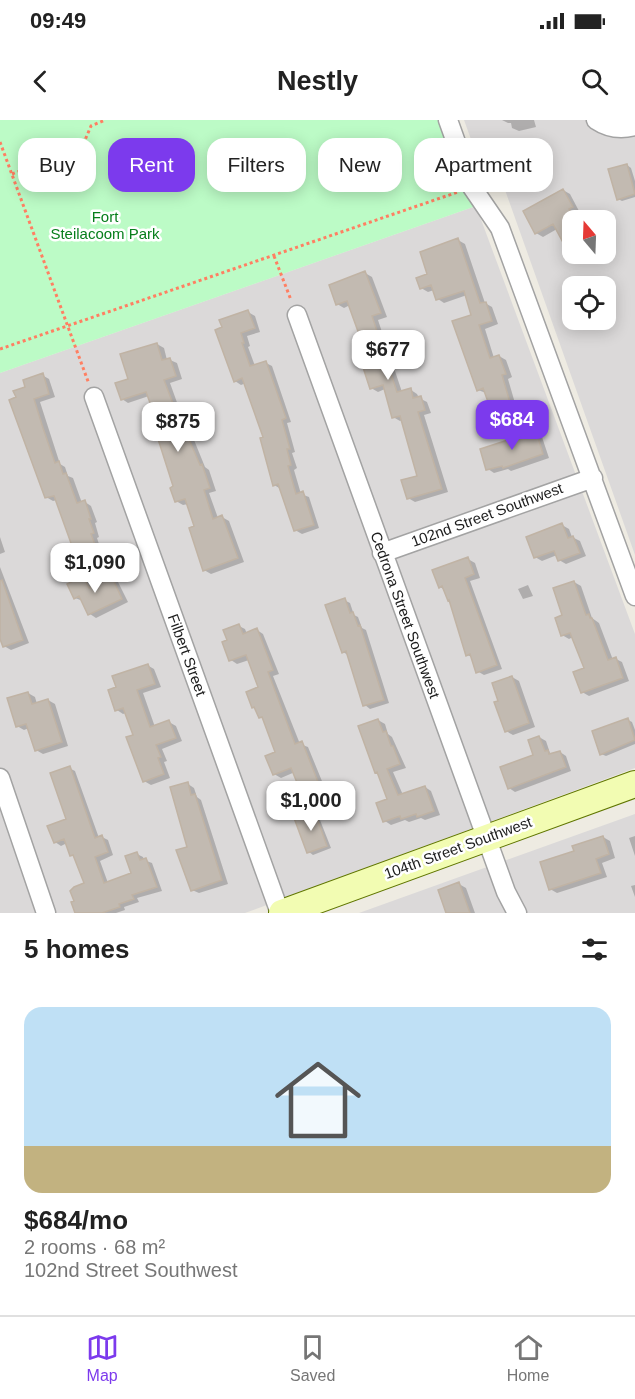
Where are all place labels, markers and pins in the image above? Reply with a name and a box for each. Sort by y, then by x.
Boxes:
pin: $677 [352,330,424,381]
pin: $684 [476,400,548,451]
pin: $875 [142,402,214,453]
pin: $1,090 [46,543,144,594]
pin: $1,000 [262,781,360,832]

